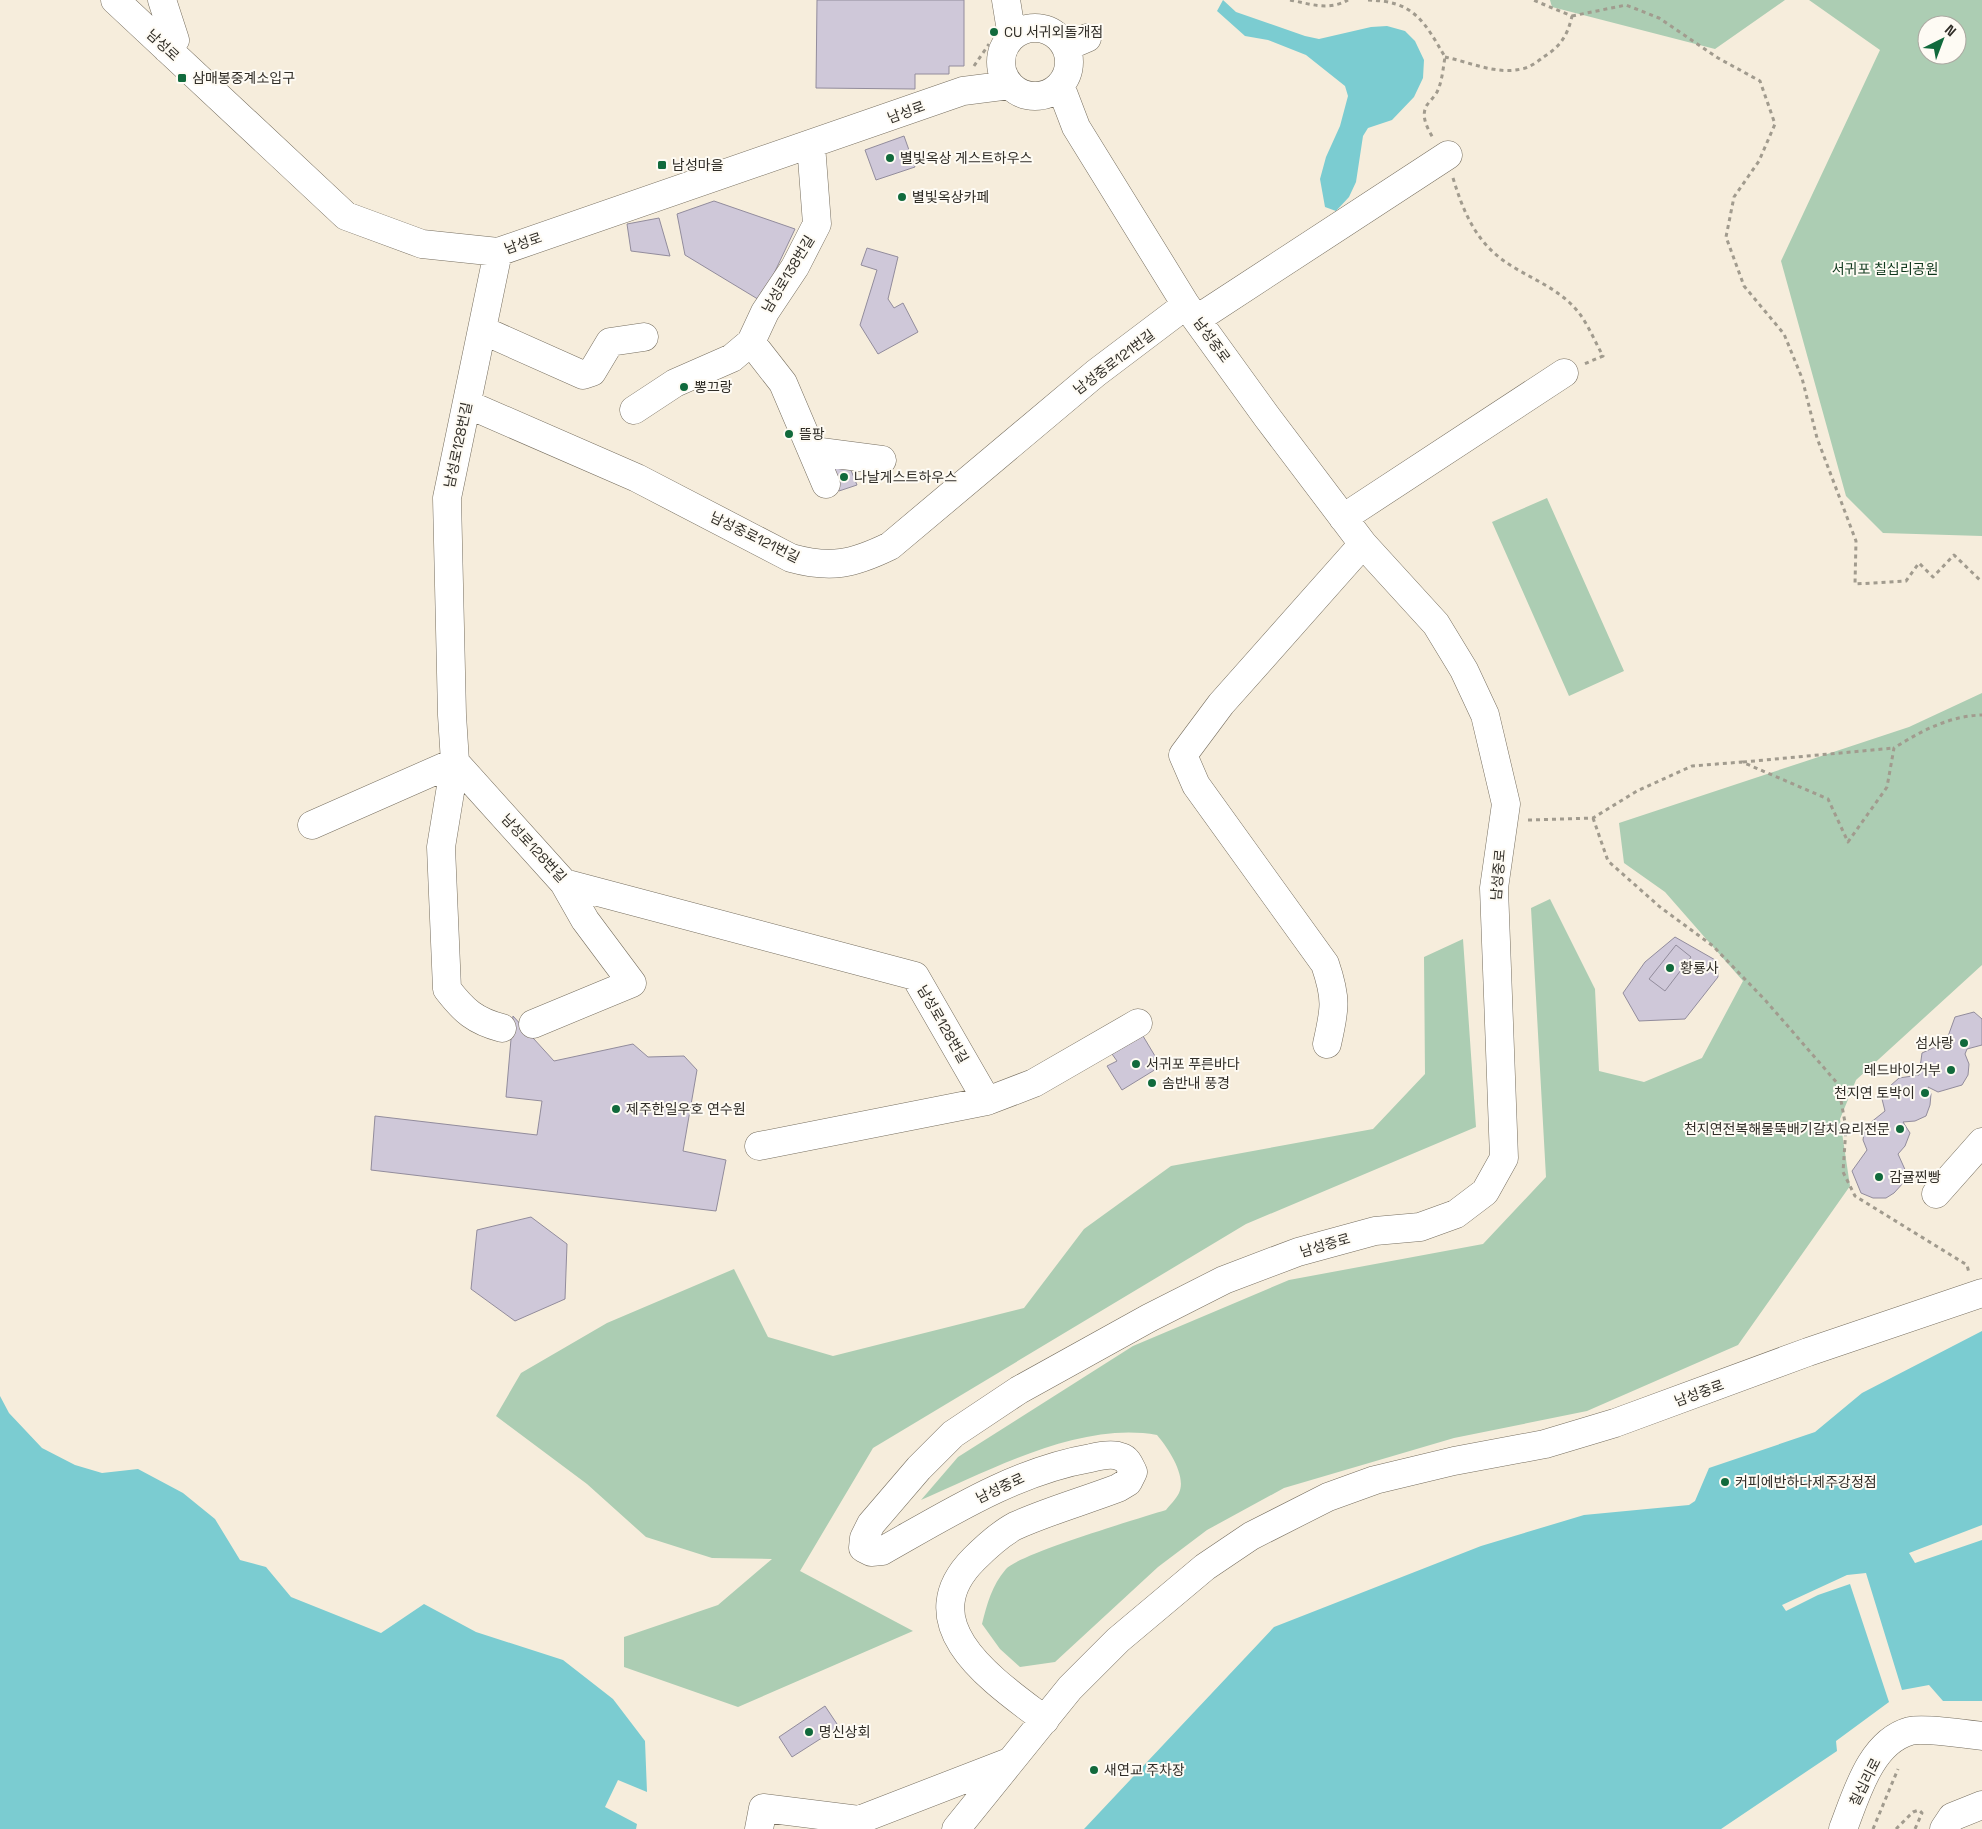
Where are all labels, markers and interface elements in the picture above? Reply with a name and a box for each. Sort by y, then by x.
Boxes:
north arrow [1917,15,1967,65]
text: N [1941,21,1960,40]
place label: CU 서귀외돌개점 [1004,23,1103,41]
street label: 남성로 [143,25,183,65]
marker: CU 서귀외돌개점 [988,26,1000,38]
place label: 삼매봉중계소입구 [192,69,295,87]
marker: 삼매봉중계소입구 [176,72,188,84]
street label: 남성로 [885,97,927,127]
place label: 별빛옥상 게스트하우스 [900,149,1033,167]
marker: 별빛옥상 게스트하우스 [884,152,896,164]
place label: 남성마을 [672,156,724,174]
marker: 남성마을 [656,159,668,171]
place label: 별빛옥상카페 [912,188,989,206]
marker: 별빛옥상카페 [896,191,908,203]
street label: 남성로 [502,228,544,258]
street label: 남성로138번길 [758,232,818,316]
park label: 서귀포 칠십리공원 [1832,260,1938,278]
street label: 남성중로 [1190,314,1234,366]
street label: 남성중로121번길 [1070,325,1158,399]
place label: 뽕끄랑 [694,378,733,396]
marker: 뽕끄랑 [678,381,690,393]
street label: 남성로128번길 [440,400,476,490]
place label: 뜰팡 [799,425,825,443]
marker: 뜰팡 [783,428,795,440]
place label: 나날게스트하우스 [854,468,957,486]
marker: 나날게스트하우스 [838,471,850,483]
street label: 남성중로121번길 [707,508,803,566]
street label: 남성로128번길 [498,810,570,886]
street label: 남성중로 [1487,848,1509,901]
place label: 황룡사 [1680,959,1719,977]
marker: 황룡사 [1664,962,1676,974]
street label: 남성로128번길 [913,982,973,1066]
place label: 섬사랑 [1915,1034,1954,1052]
marker: 섬사랑 [1958,1037,1970,1049]
place label: 서귀포 푸른바다 [1146,1055,1240,1073]
marker: 서귀포 푸른바다 [1130,1058,1142,1070]
place label: 레드바이거부 [1864,1061,1941,1079]
marker: 레드바이거부 [1945,1064,1957,1076]
place label: 솜반내 풍경 [1162,1074,1230,1092]
marker: 솜반내 풍경 [1146,1077,1158,1089]
place label: 천지연 토박이 [1834,1084,1915,1102]
marker: 천지연 토박이 [1919,1087,1931,1099]
place label: 제주한일우호 연수원 [626,1100,746,1118]
marker: 제주한일우호 연수원 [610,1103,622,1115]
place label: 천지연전복해물뚝배기갈치요리전문 [1684,1120,1890,1138]
marker: 천지연전복해물뚝배기갈치요리전문 [1894,1123,1906,1135]
place label: 감귤찐빵 [1889,1168,1941,1186]
marker: 감귤찐빵 [1873,1171,1885,1183]
street label: 남성중로 [1298,1229,1352,1261]
street label: 남성중로 [1672,1376,1726,1410]
street label: 남성중로 [973,1469,1027,1507]
place label: 커피에반하다제주강정점 [1735,1473,1877,1491]
marker: 커피에반하다제주강정점 [1719,1476,1731,1488]
place label: 명신상회 [819,1723,871,1741]
marker: 명신상회 [803,1726,815,1738]
street label: 칠십리로 [1845,1755,1885,1809]
place label: 새연교 주차장 [1104,1761,1185,1779]
marker: 새연교 주차장 [1088,1764,1100,1776]

